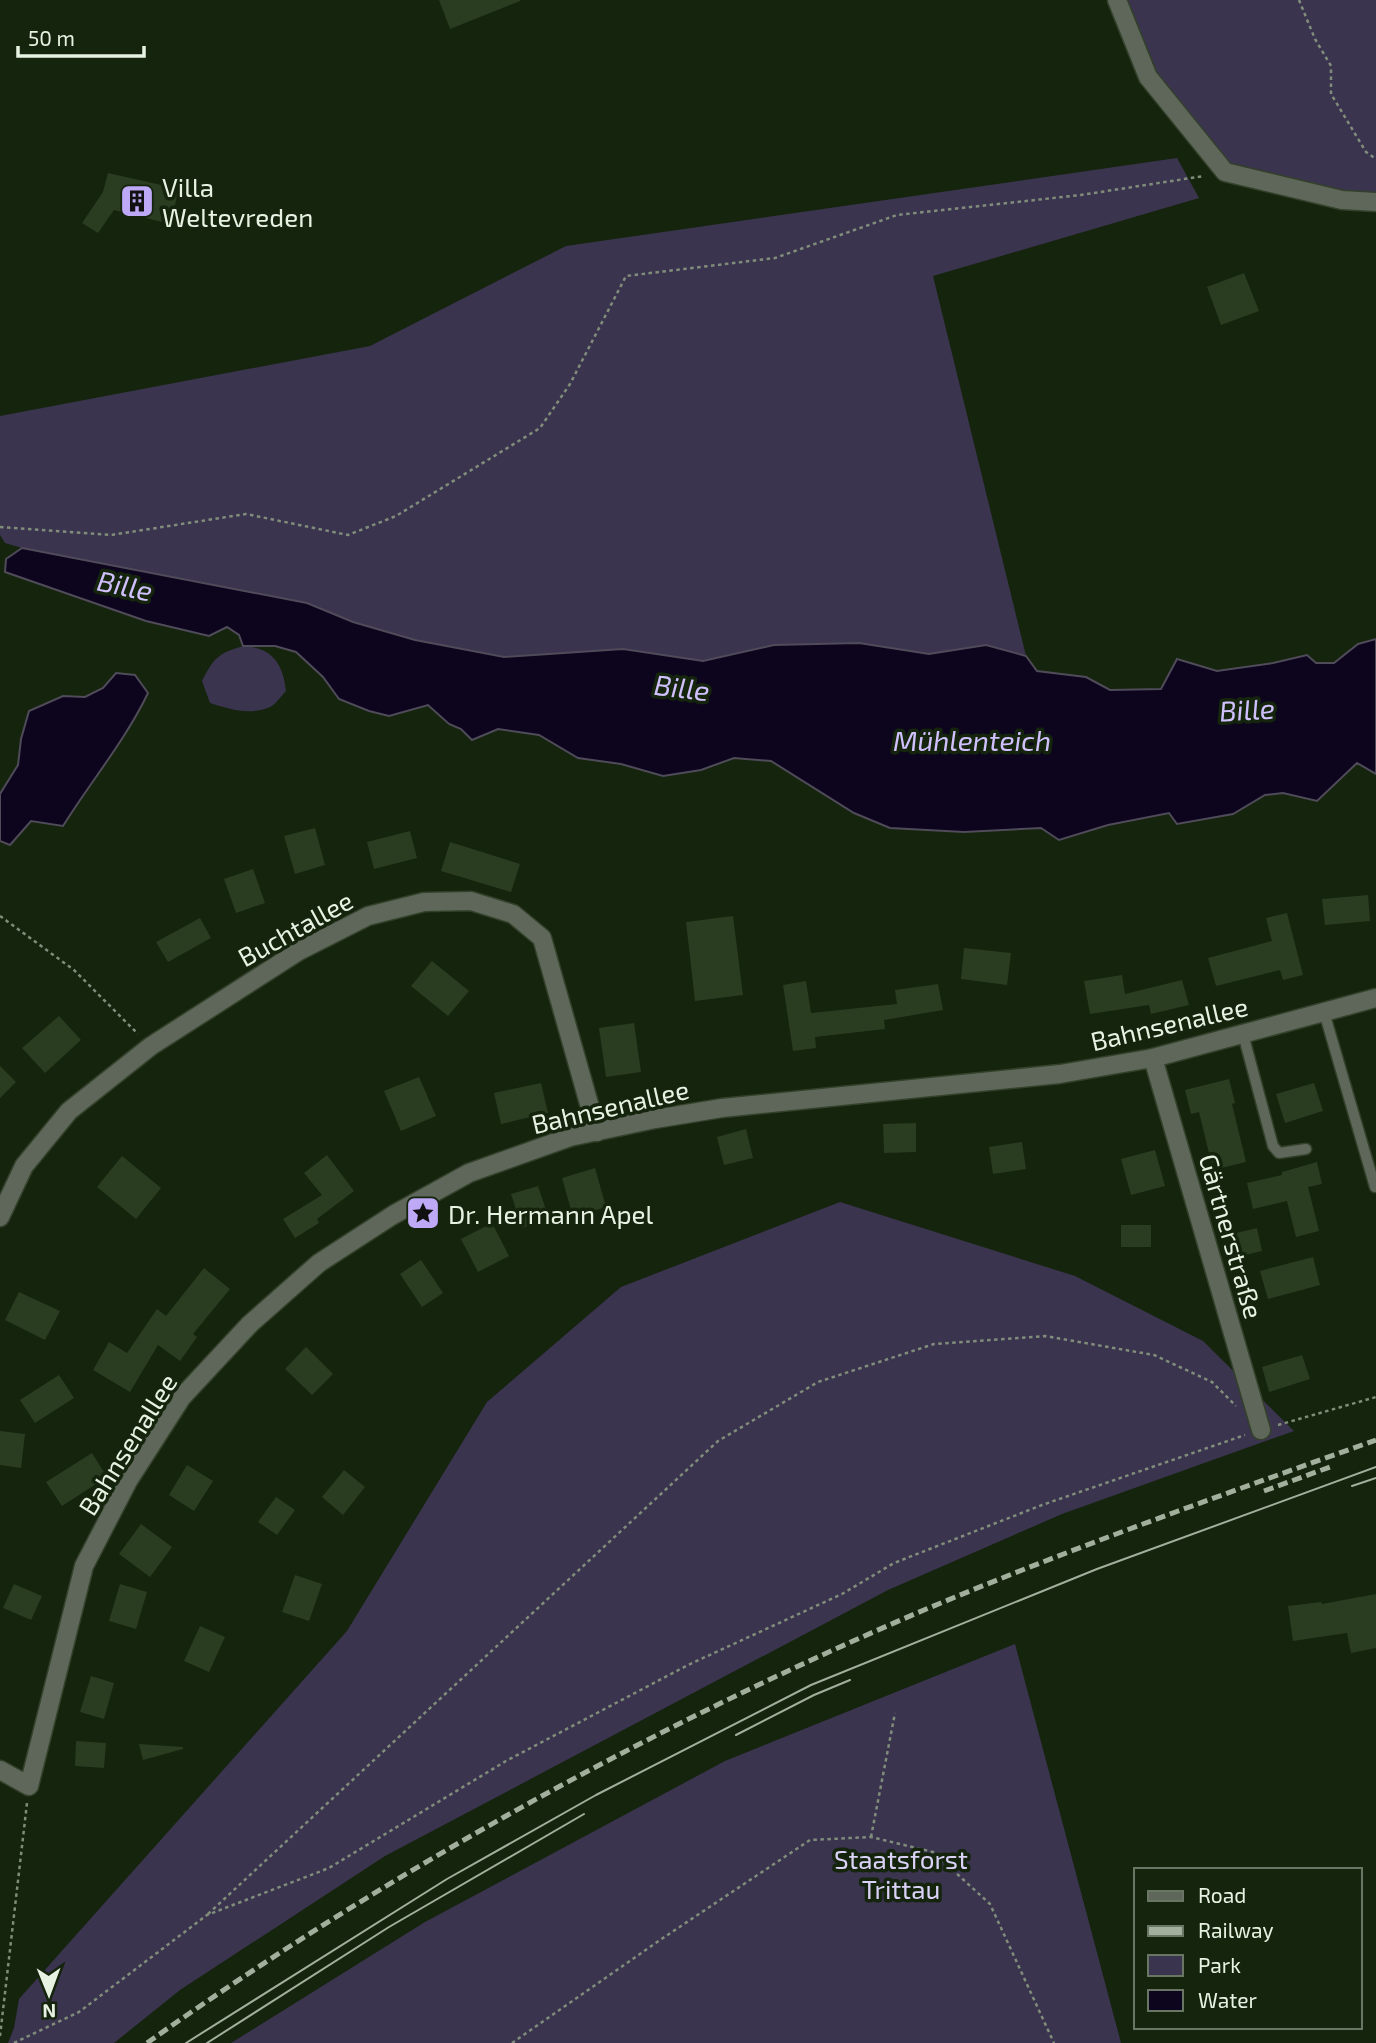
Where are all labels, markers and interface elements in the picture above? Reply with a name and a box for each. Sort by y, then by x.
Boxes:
scale bar [18,14,144,58]
text: 50 m [28,25,75,50]
place label: Villa Weltevreden [162,171,313,232]
building icon: Villa Weltevreden [118,182,156,220]
water label: Bille [94,563,156,607]
water label: Bille [652,667,712,707]
water label: Bille [1218,691,1276,727]
water label: Mühlenteich [893,723,1051,757]
street label: Buchtallee [232,884,358,972]
street label: Bahnsenallee [1087,990,1251,1056]
street label: Bahnsenallee [528,1073,692,1139]
street label: Gärtnerstraße [1194,1150,1270,1322]
place icon: Dr. Hermann Apel [404,1194,442,1232]
place label: Dr. Hermann Apel [448,1198,653,1229]
street label: Bahnsenallee [71,1368,183,1520]
park label: Staatsforst Trittau [834,1843,968,1904]
legend [1134,1868,1362,2029]
text: Road [1198,1882,1246,1907]
text: Railway [1198,1917,1274,1942]
text: Park [1198,1952,1241,1977]
north arrow [14,1959,84,2029]
text: Water [1198,1987,1257,2012]
text: N [42,2000,56,2023]

